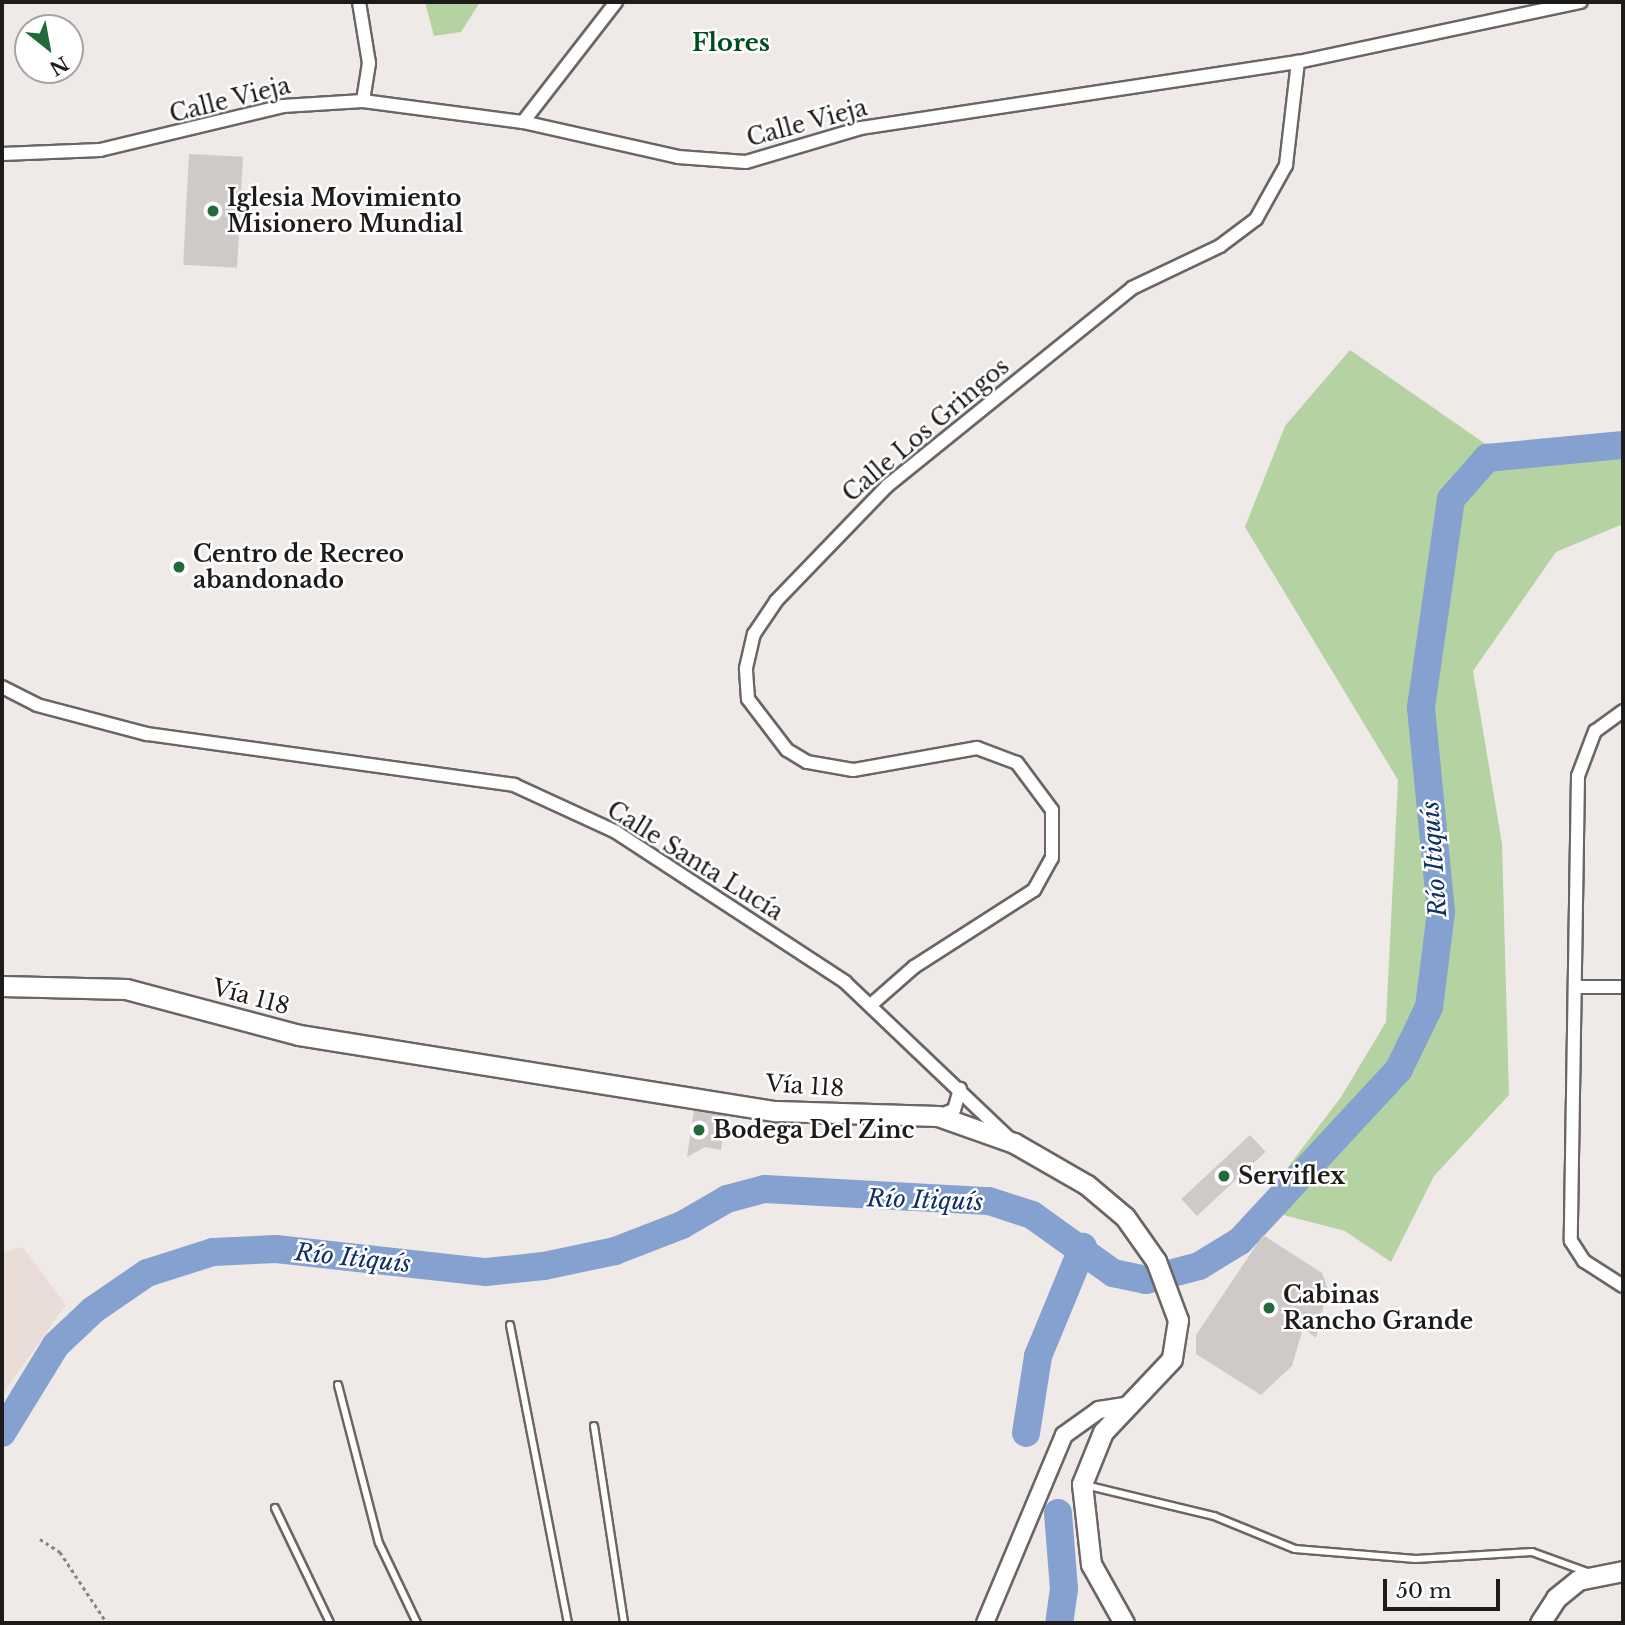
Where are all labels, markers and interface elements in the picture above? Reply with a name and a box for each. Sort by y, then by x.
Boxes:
north arrow [14,14,84,84]
district label: Flores [692,29,770,57]
text: N [45,51,73,80]
street label: Calle Vieja [166,72,294,128]
street label: Calle Vieja [743,94,871,152]
place label: Iglesia Movimiento Misionero Mundial [227,184,463,238]
marker: Iglesia Movimiento Misionero Mundial [205,203,221,219]
street label: Calle Los Gringos [837,352,1015,508]
place label: Centro de Recreo abandonado [193,540,404,594]
marker: Centro de Recreo abandonado [171,559,187,575]
street label: Calle Santa Lucía [602,796,788,926]
water label: Río Itiquís [1416,800,1452,918]
street label: Vía 118 [209,973,293,1021]
street label: Vía 118 [765,1069,845,1103]
place label: Bodega Del Zinc [713,1116,914,1144]
marker: Bodega Del Zinc [691,1122,707,1138]
place label: Serviflex [1238,1162,1345,1190]
marker: Serviflex [1216,1168,1232,1184]
water label: Río Itiquís [866,1184,984,1216]
water label: Río Itiquís [294,1238,412,1278]
place label: Cabinas Rancho Grande [1283,1281,1473,1335]
marker: Cabinas Rancho Grande [1261,1300,1277,1316]
scale bar [1387,1566,1504,1610]
text: 50 m [1396,1578,1451,1604]

